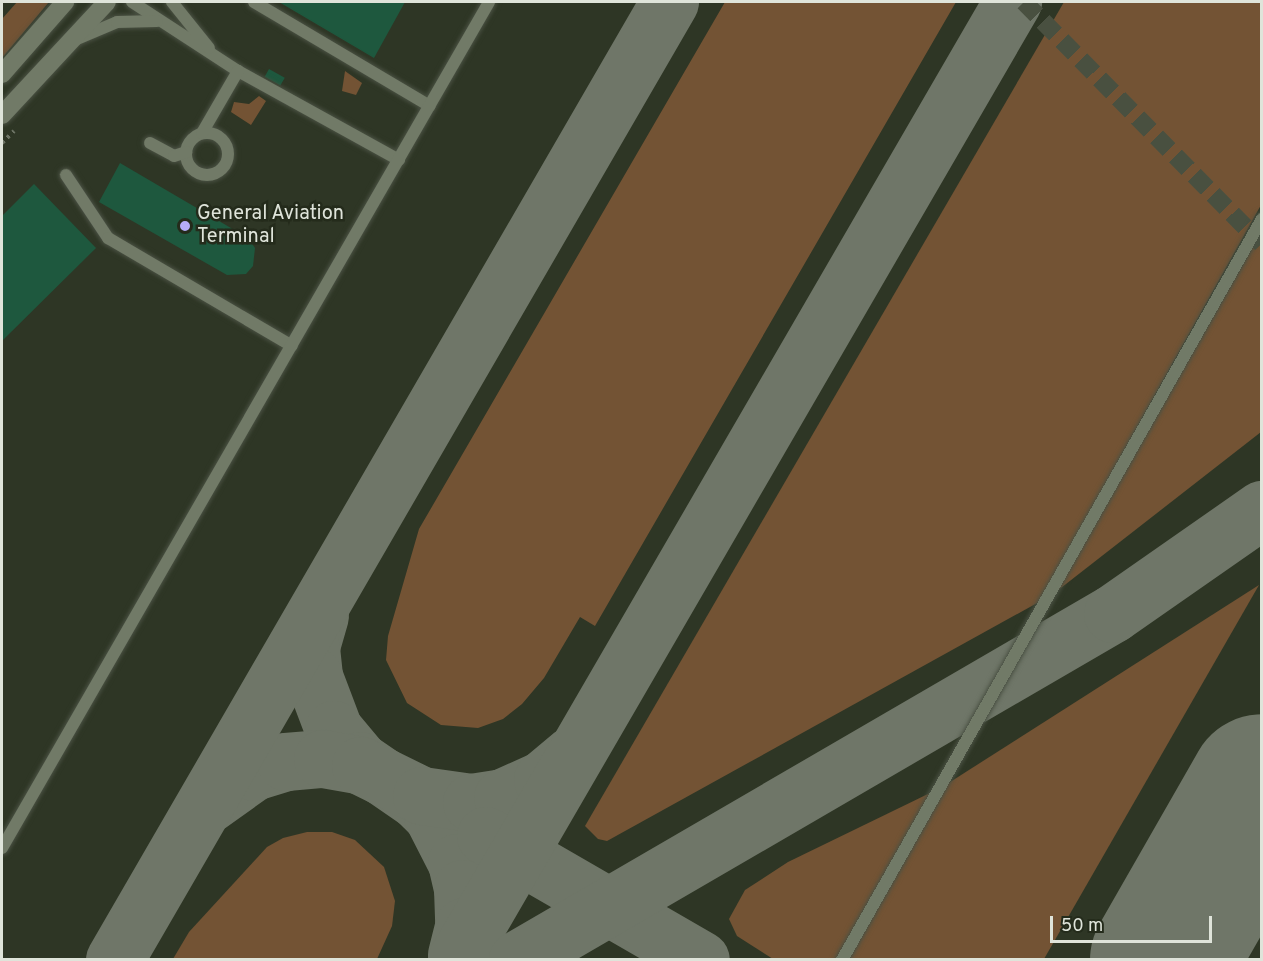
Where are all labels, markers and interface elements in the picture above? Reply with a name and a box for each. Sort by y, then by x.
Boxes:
place label: General Aviation Terminal [197,202,345,249]
marker: General Aviation Terminal [178,219,192,233]
scale bar [1053,904,1215,942]
text: 50 m [1061,915,1103,938]

